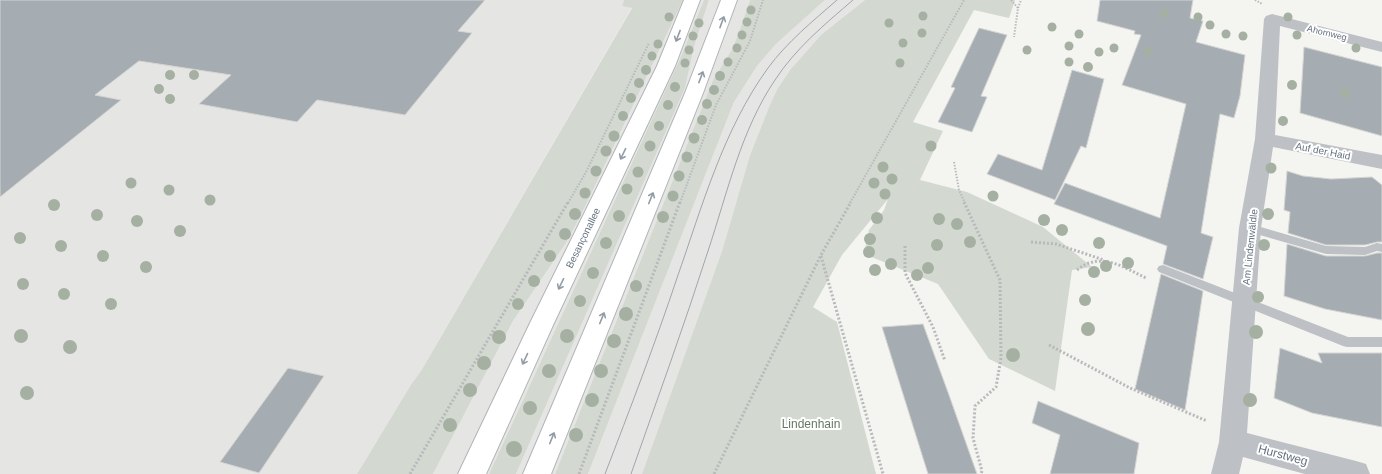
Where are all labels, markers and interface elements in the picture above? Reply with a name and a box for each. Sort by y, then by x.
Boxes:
one-way arrow [718,16,726,28]
street label: Ahornweg [1306,23,1348,43]
one-way arrow [673,30,681,42]
one-way arrow [697,72,705,84]
street label: Auf der Haid [1295,140,1351,162]
one-way arrow [619,148,626,160]
one-way arrow [648,192,656,204]
street label: Besançonallee [564,206,603,270]
street label: Am Lindenwäldle [1241,208,1259,285]
one-way arrow [557,278,564,290]
one-way arrow [598,312,606,324]
one-way arrow [521,352,528,364]
park label: Lindenhain [782,417,840,431]
one-way arrow [549,432,556,444]
street label: Hurstweg [1257,442,1309,468]

